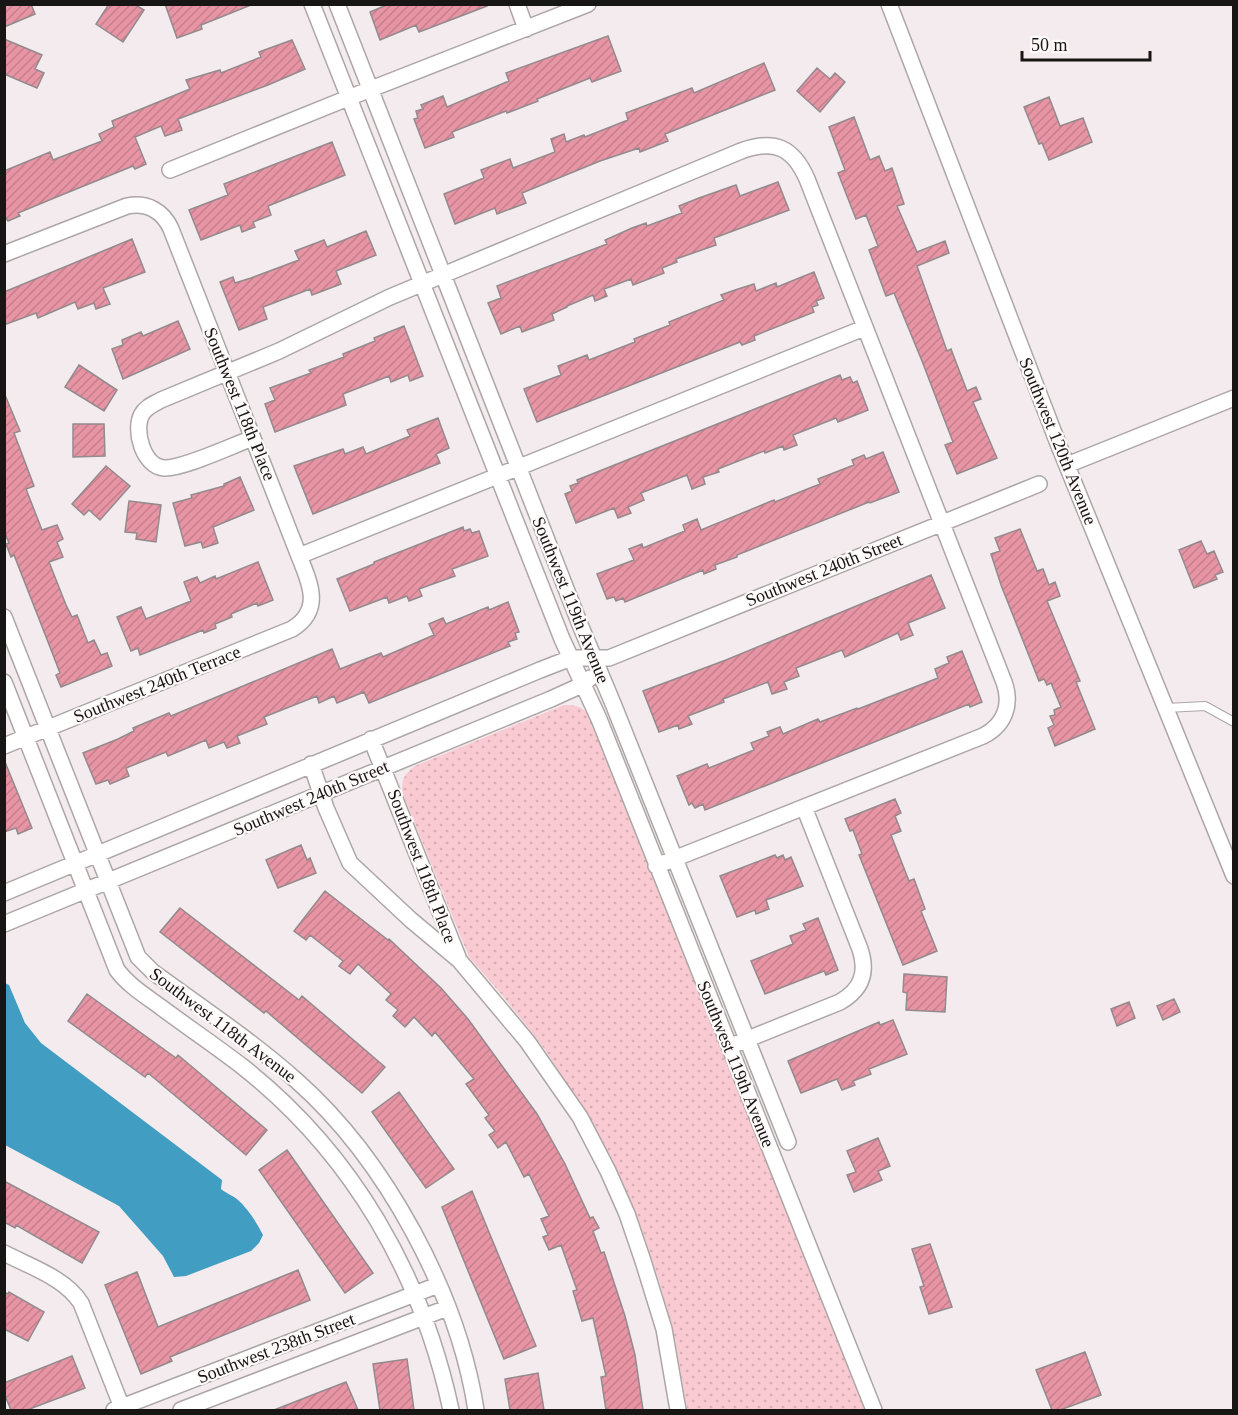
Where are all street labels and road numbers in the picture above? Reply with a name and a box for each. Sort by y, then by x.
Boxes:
street label: Southwest 118th Place [200,325,280,483]
street label: Southwest 120th Avenue [1015,354,1101,528]
street label: Southwest 119th Avenue [528,514,614,686]
street label: Southwest 240th Street [743,529,905,611]
street label: Southwest 240th Terrace [71,641,243,727]
street label: Southwest 240th Street [230,756,392,840]
street label: Southwest 118th Place [383,786,461,946]
street label: Southwest 118th Avenue [146,963,300,1087]
street label: Southwest 119th Avenue [693,978,779,1150]
street label: Southwest 238th Street [194,1309,358,1387]

